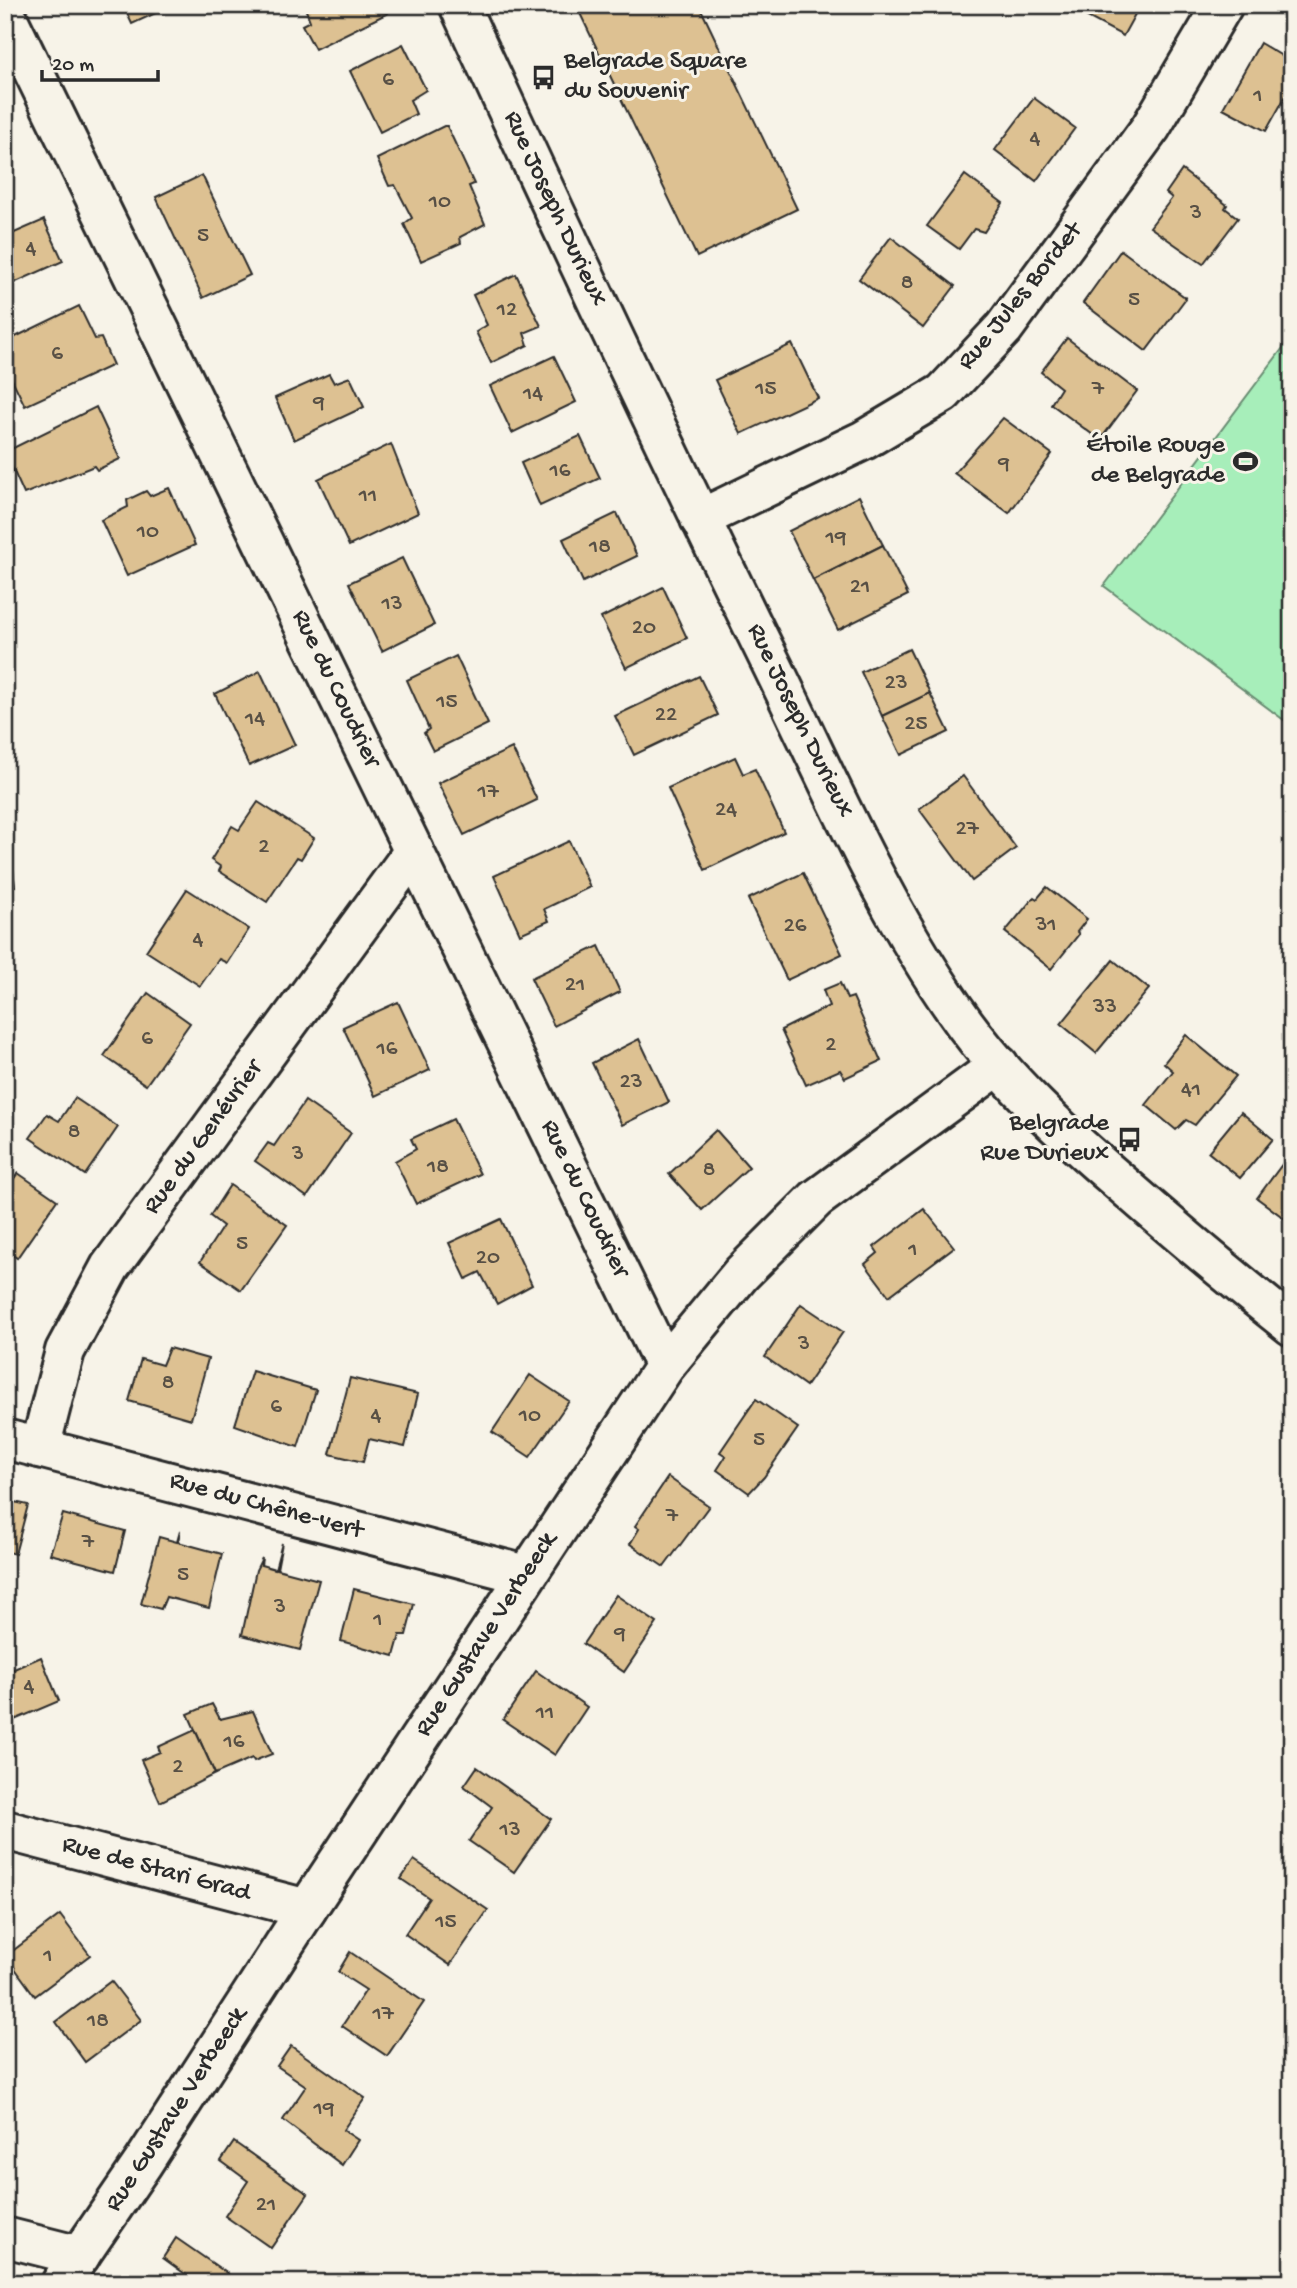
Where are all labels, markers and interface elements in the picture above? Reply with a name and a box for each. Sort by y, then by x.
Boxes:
scale bar [42,38,158,82]
place label: Belgrade Square du Souvenir [563,47,747,108]
text: 20 m [52,54,94,79]
bus stop icon: Belgrade Square du Souvenir [530,63,558,91]
house number: 6 [382,67,394,94]
house number: 1 [1252,83,1263,110]
street label: Rue Joseph Durieux [495,106,613,312]
house number: 4 [1030,126,1041,153]
house number: 10 [428,189,451,216]
house number: 3 [1189,200,1202,227]
street label: Rue Jules Bordet [952,215,1092,377]
house number: 5 [197,223,209,250]
house number: 4 [26,236,37,263]
house number: 8 [901,270,913,297]
house number: 5 [1128,287,1140,314]
house number: 12 [496,297,517,324]
house number: 6 [51,341,63,368]
house number: 15 [754,376,777,403]
house number: 7 [1091,376,1105,403]
house number: 14 [522,381,543,408]
house number: 9 [312,390,325,417]
place label: Étoile Rouge de Belgrade [1086,431,1226,492]
sports icon: Étoile Rouge de Belgrade [1231,447,1259,475]
house number: 9 [997,451,1010,478]
house number: 16 [549,458,571,485]
house number: 11 [358,483,377,510]
house number: 10 [136,519,159,546]
house number: 19 [825,525,847,552]
house number: 18 [588,534,611,561]
house number: 21 [850,574,870,601]
house number: 13 [380,591,403,618]
street label: Rue du Coudrier [283,605,388,775]
house number: 20 [632,615,656,642]
street label: Rue Joseph Durieux [739,619,860,823]
house number: 23 [884,670,908,697]
house number: 15 [435,689,458,716]
house number: 22 [655,702,677,729]
house number: 14 [244,706,265,733]
house number: 25 [904,711,928,738]
house number: 17 [476,779,500,806]
house number: 24 [715,797,737,824]
house number: 27 [955,816,980,843]
house number: 2 [258,834,270,861]
house number: 31 [1034,912,1057,939]
house number: 26 [784,913,807,940]
house number: 4 [193,927,204,954]
house number: 21 [565,972,585,999]
house number: 33 [1092,994,1117,1021]
house number: 6 [141,1026,153,1053]
house number: 2 [825,1032,837,1059]
house number: 16 [376,1036,398,1063]
street label: Rue du Genévrier [138,1052,272,1221]
house number: 23 [619,1069,643,1096]
house number: 41 [1181,1077,1201,1104]
place label: Belgrade Rue Durieux [980,1109,1110,1170]
street label: Rue du Coudrier [532,1115,637,1285]
house number: 8 [68,1119,80,1146]
bus stop icon: Belgrade Rue Durieux [1115,1125,1143,1153]
house number: 3 [291,1141,304,1168]
house number: 18 [426,1154,449,1181]
house number: 8 [703,1157,715,1184]
house number: 5 [236,1231,248,1258]
house number: 1 [907,1237,918,1264]
house number: 20 [476,1245,500,1272]
house number: 3 [797,1331,810,1358]
house number: 8 [162,1370,174,1397]
house number: 6 [270,1394,282,1421]
house number: 4 [371,1403,382,1430]
house number: 10 [518,1403,541,1430]
house number: 5 [753,1427,765,1454]
street label: Rue du Chêne-vert [166,1466,368,1548]
house number: 7 [665,1503,679,1530]
street label: Rue Gustave Verbeeck [409,1525,566,1743]
house number: 7 [81,1529,95,1556]
house number: 5 [177,1562,189,1589]
house number: 3 [273,1594,286,1621]
house number: 1 [372,1607,383,1634]
house number: 9 [613,1621,626,1648]
house number: 4 [24,1674,35,1701]
house number: 11 [535,1700,554,1727]
house number: 16 [223,1729,245,1756]
house number: 2 [172,1754,184,1781]
house number: 13 [498,1817,521,1844]
street label: Rue de Stari Grad [58,1830,255,1910]
house number: 15 [434,1909,457,1936]
house number: 1 [42,1943,53,1970]
street label: Rue Gustave Verbeeck [99,2000,256,2218]
house number: 17 [371,2001,395,2028]
house number: 18 [86,2008,109,2035]
house number: 19 [313,2096,335,2123]
house number: 21 [256,2192,276,2219]

